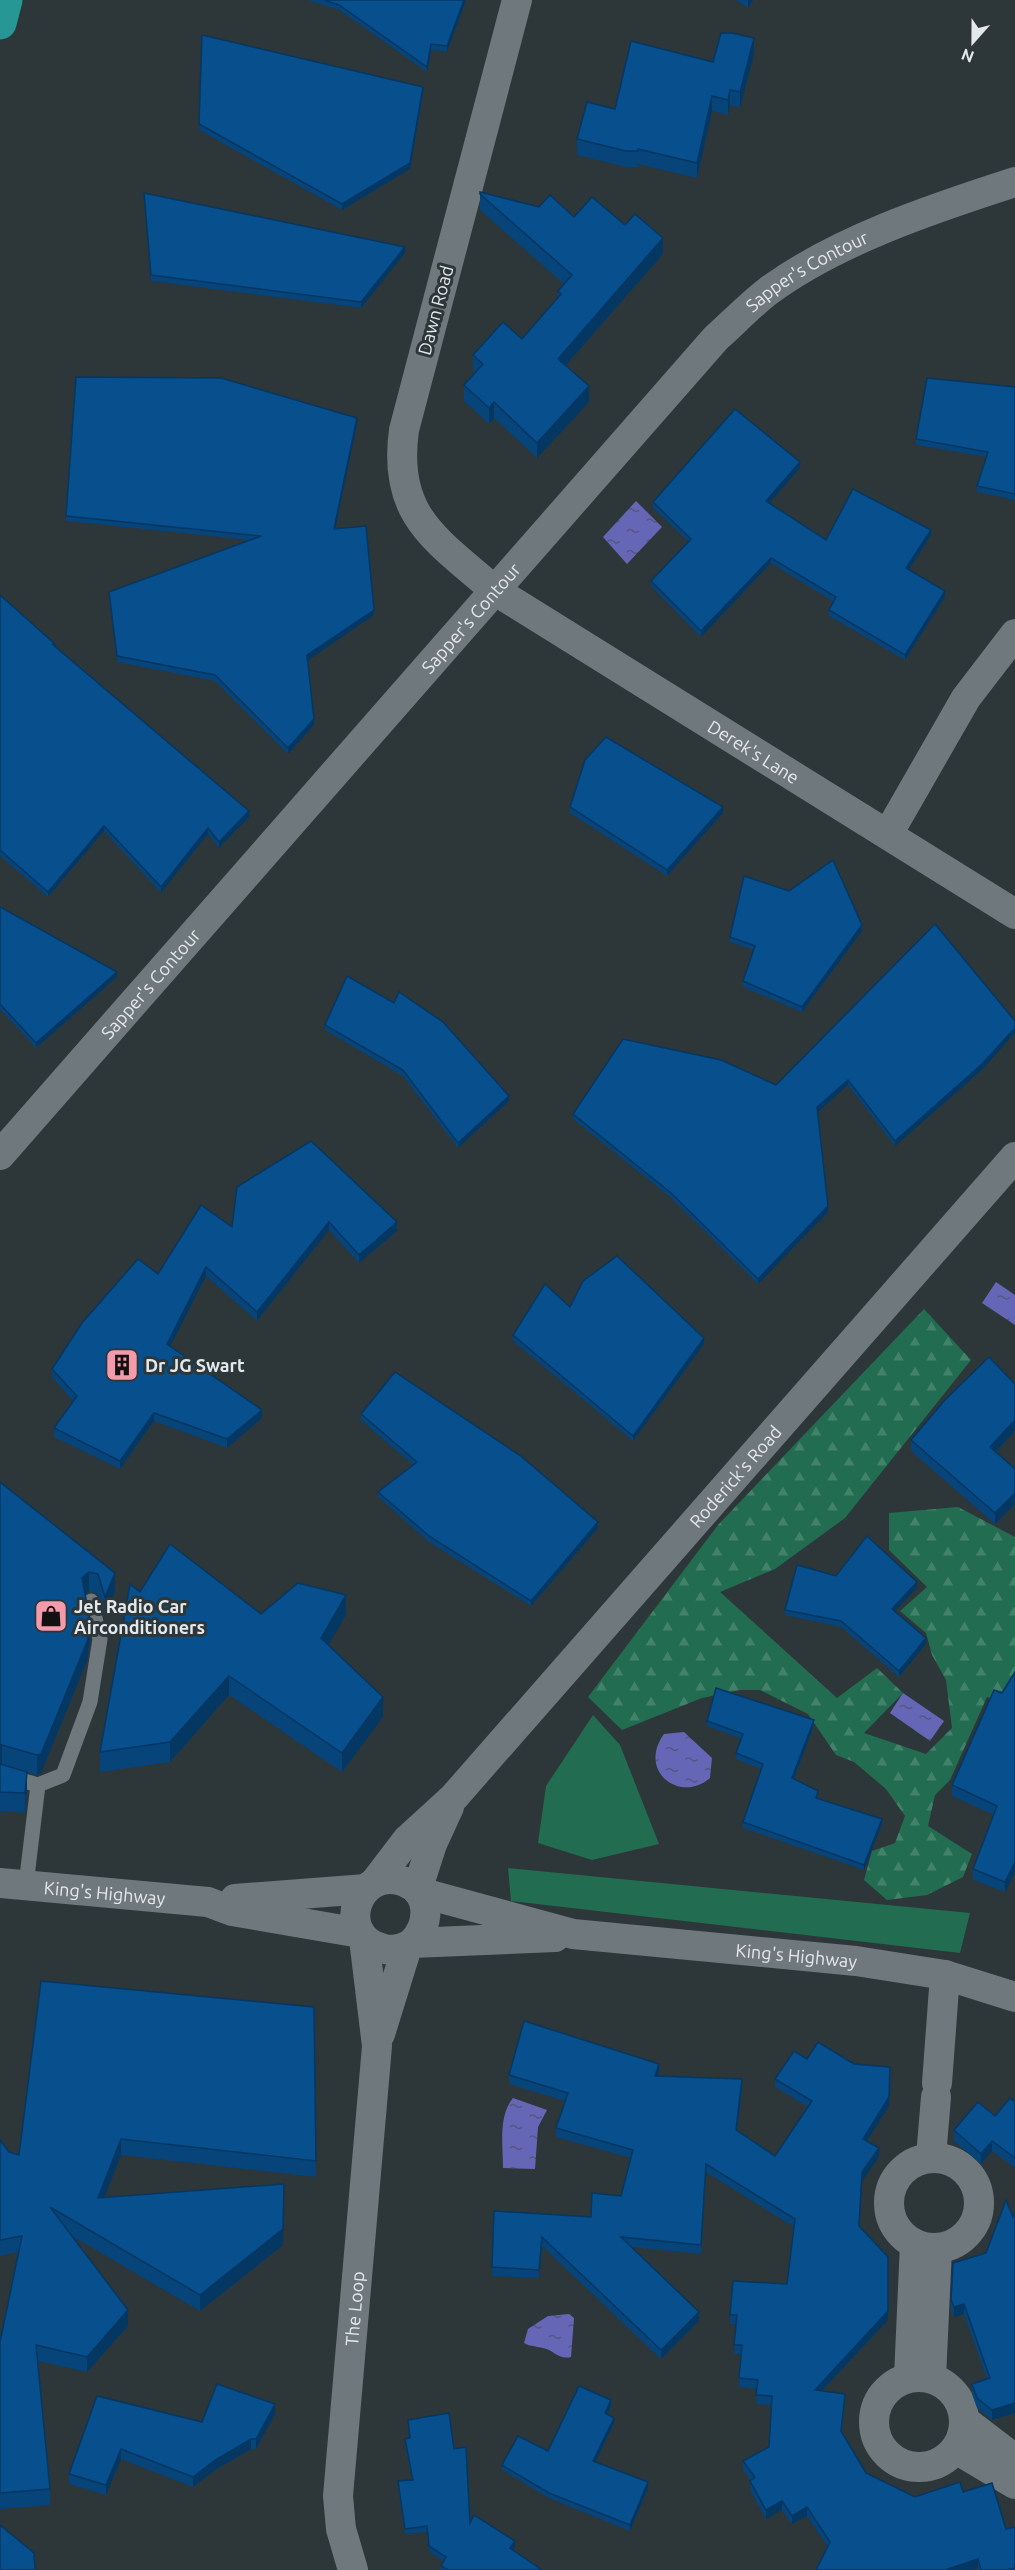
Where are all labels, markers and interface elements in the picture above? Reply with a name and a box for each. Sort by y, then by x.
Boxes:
north arrow [943,12,1003,72]
text: N [959,45,976,67]
street label: Sapper's Contour [742,227,871,315]
street label: Dawn Road [413,263,457,357]
street label: Sapper's Contour [417,559,524,677]
street label: Derek's Lane [705,716,803,787]
street label: Sapper's Contour [97,924,204,1043]
building icon: Dr JG Swart [104,1347,140,1383]
place label: Dr JG Swart [145,1355,245,1375]
street label: Roderick's Road [685,1421,785,1531]
place label: Jet Radio Car Airconditioners [74,1596,205,1637]
shop icon: Jet Radio Car Airconditioners [33,1598,69,1634]
street label: King's Highway [43,1877,167,1908]
street label: King's Highway [735,1940,858,1971]
street label: The Loop [341,2270,367,2347]

